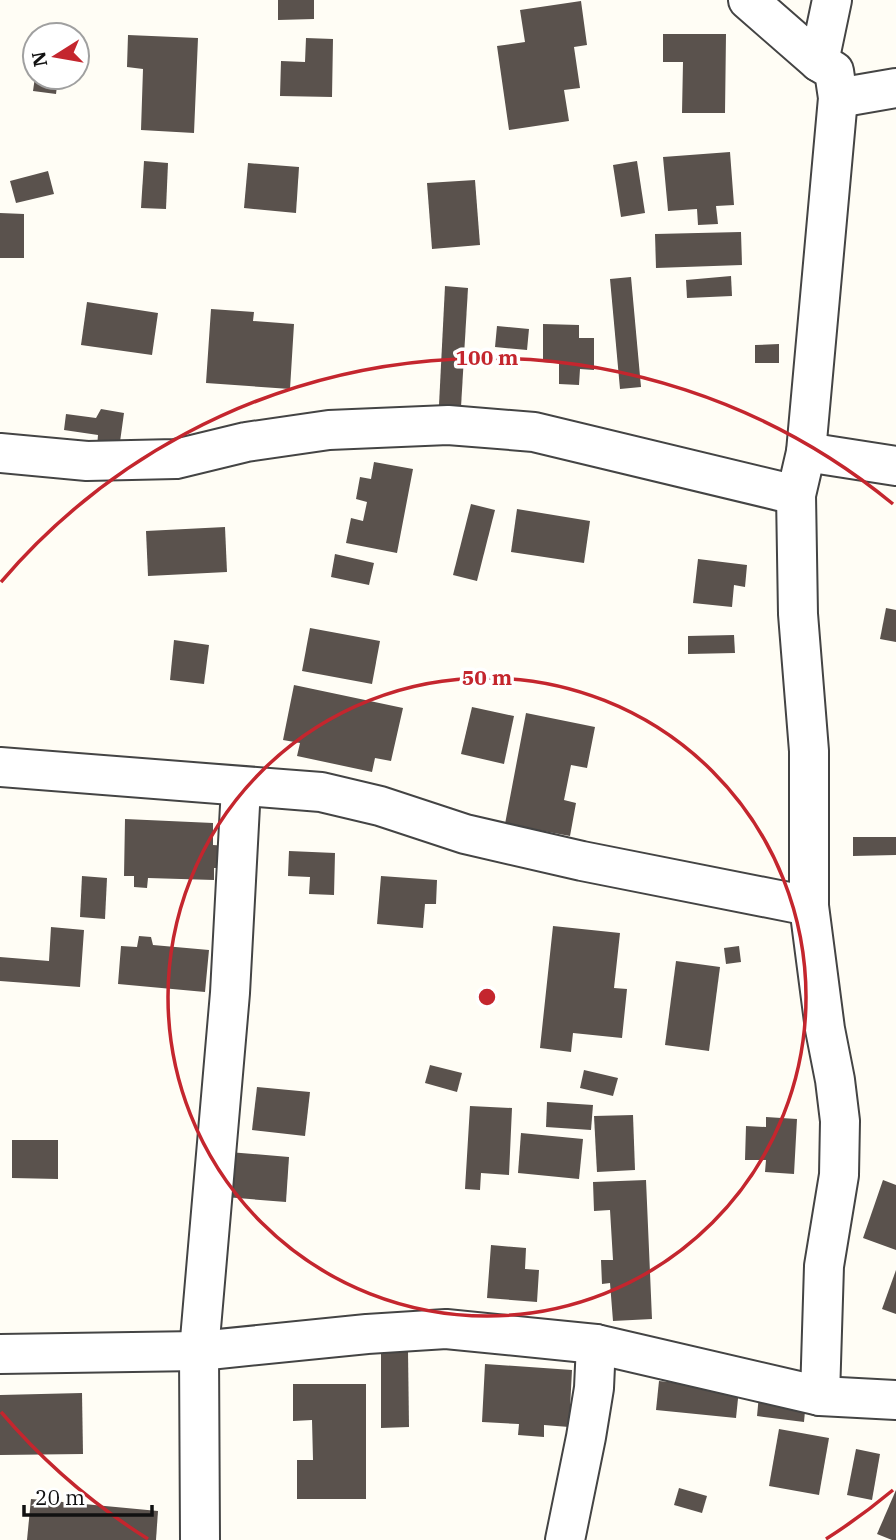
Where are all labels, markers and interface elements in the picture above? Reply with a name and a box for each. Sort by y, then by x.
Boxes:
north arrow [21,21,91,91]
text: N [26,50,53,69]
text: 100 m [455,343,519,371]
text: 50 m [462,663,512,691]
centre of rings [475,985,499,1009]
scale bar [24,1474,152,1518]
text: 20 m [35,1483,85,1511]

